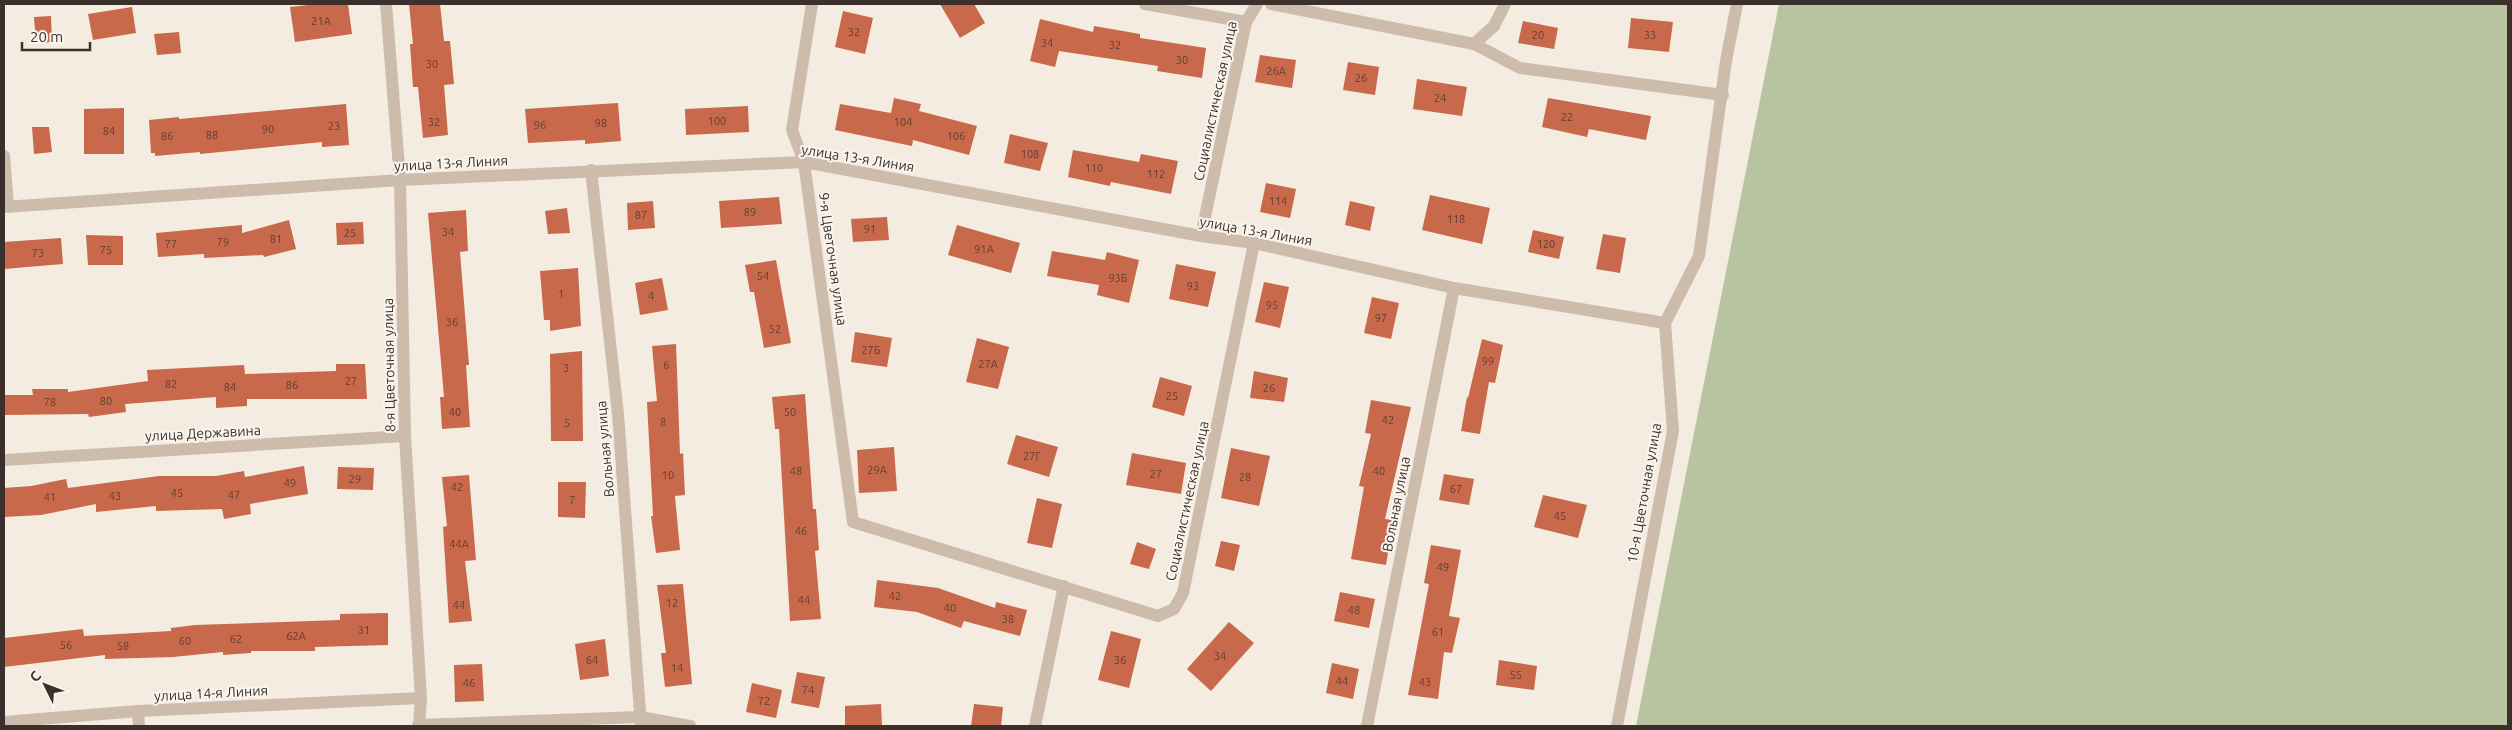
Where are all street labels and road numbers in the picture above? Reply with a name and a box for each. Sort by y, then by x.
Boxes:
street label: Социалистическая улица [1190,20,1240,182]
street label: улица 13-я Линия [800,141,916,175]
street label: улица 13-я Линия [394,152,508,174]
street label: 9-я Цветочная улица [816,191,850,327]
street label: улица 13-я Линия [1198,213,1314,249]
street label: 8-я Цветочная улица [380,298,398,432]
street label: Вольная улица [593,400,617,498]
street label: Социалистическая улица [1162,420,1212,582]
street label: улица Державина [145,422,261,444]
street label: 10-я Цветочная улица [1624,422,1664,564]
street label: Вольная улица [1379,455,1413,553]
street label: улица 14-я Линия [154,682,268,704]

